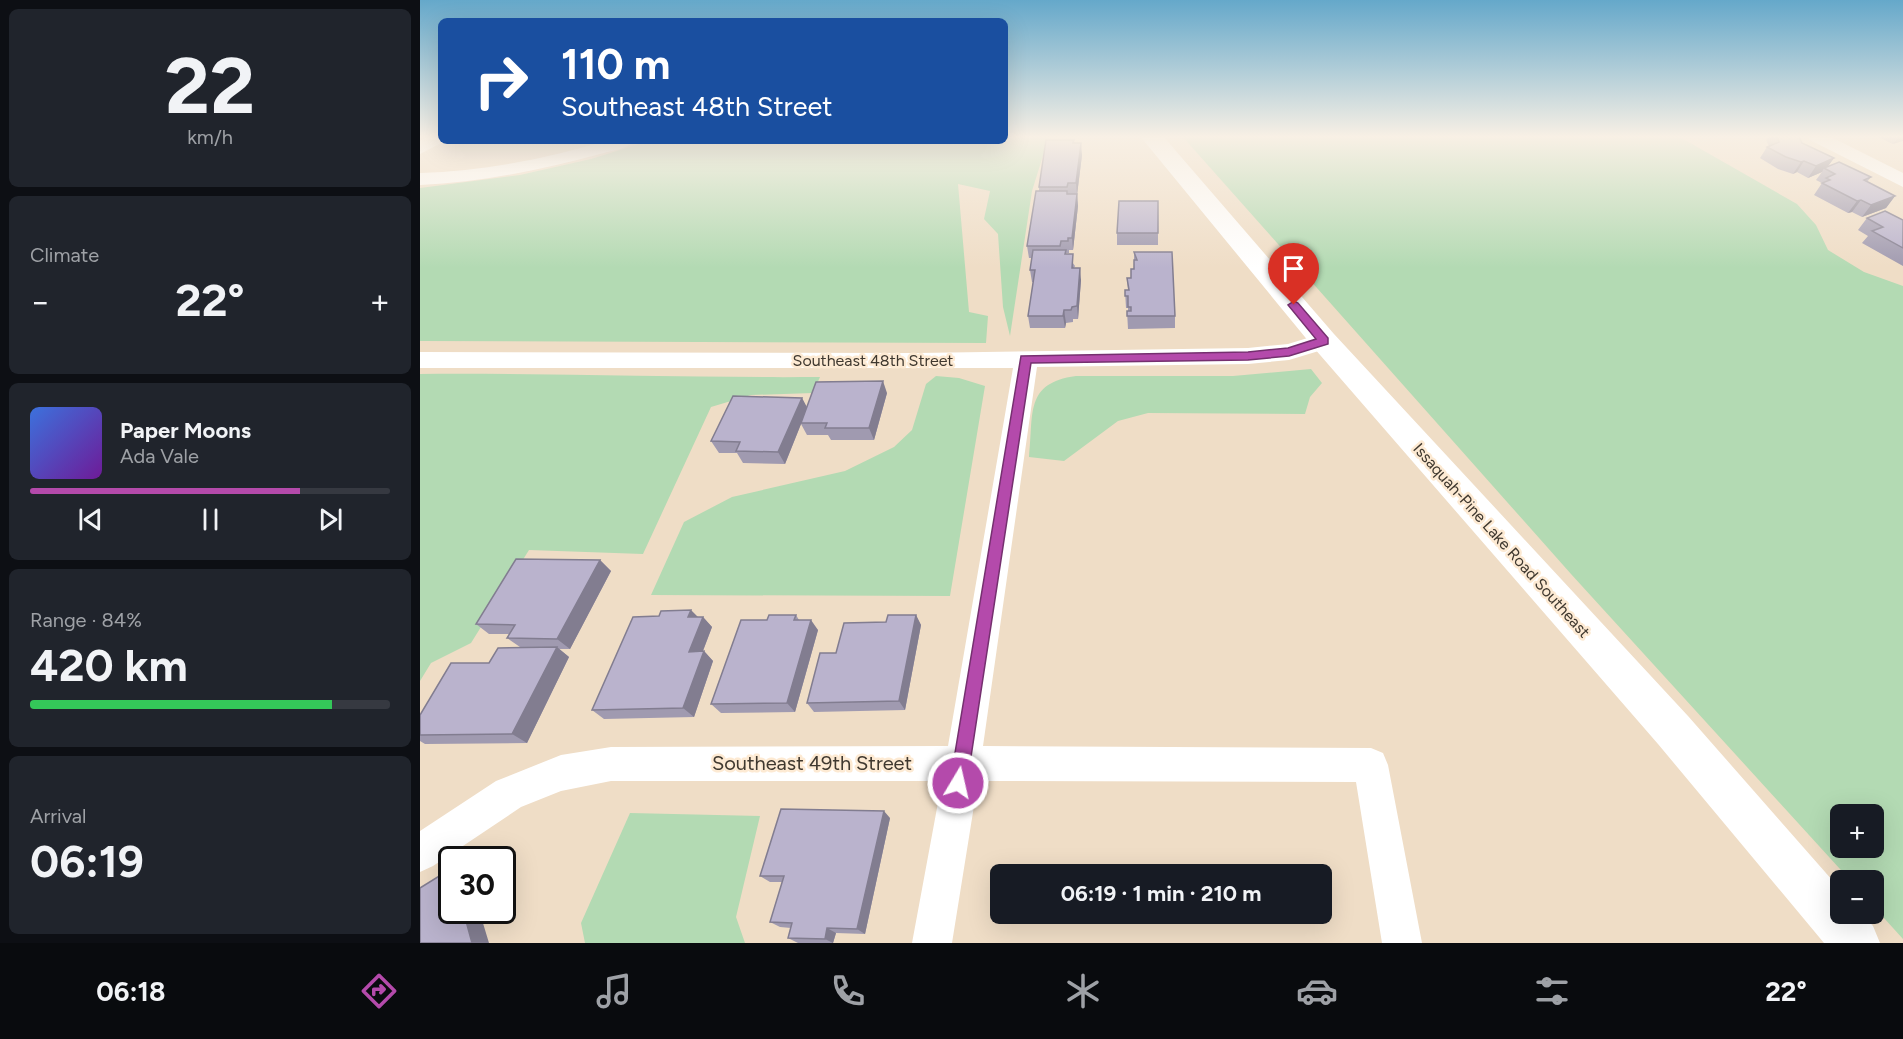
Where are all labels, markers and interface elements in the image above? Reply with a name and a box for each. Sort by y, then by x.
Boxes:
text: 22 [165,39,255,133]
text: 110 m [561,39,670,90]
icon: right [462,42,540,120]
text: Southeast 48th Street [561,90,832,123]
text: km/h [187,125,233,149]
text: Climate [30,243,99,267]
pin [1268,243,1319,305]
icon: arrive [1277,252,1310,285]
text: 22° [175,273,245,327]
text: − [30,282,51,321]
text: + [369,282,390,321]
street label: Southeast 48th Street [793,351,953,370]
text: Paper Moons [120,417,251,444]
street label: Issaquah-Pine Lake Road Southeast [1409,439,1594,641]
text: Ada Vale [120,444,199,468]
icon: previous [74,503,107,536]
icon: pause [194,503,227,536]
icon: next [314,503,347,536]
text: Range · 84% [30,608,142,632]
text: 420 km [30,638,188,692]
street label: Southeast 49th Street [712,751,912,775]
position arrow [926,751,990,815]
text: Arrival [30,804,86,828]
map controls [1830,804,1884,924]
button: + [1830,804,1884,858]
text: 06:19 [30,834,144,888]
speed limit sign: 30 [438,846,516,924]
button: − [1830,870,1884,924]
text: 06:19 · 1 min · 210 m [1061,880,1261,907]
icon: directions [358,970,400,1012]
icon: music [593,970,635,1012]
icon: phone [827,970,869,1012]
icon: climate [1062,970,1104,1012]
icon: car [1296,970,1338,1012]
icon: filters [1531,970,1573,1012]
text: 06:18 [96,975,165,1008]
text: 22° [1765,975,1807,1008]

